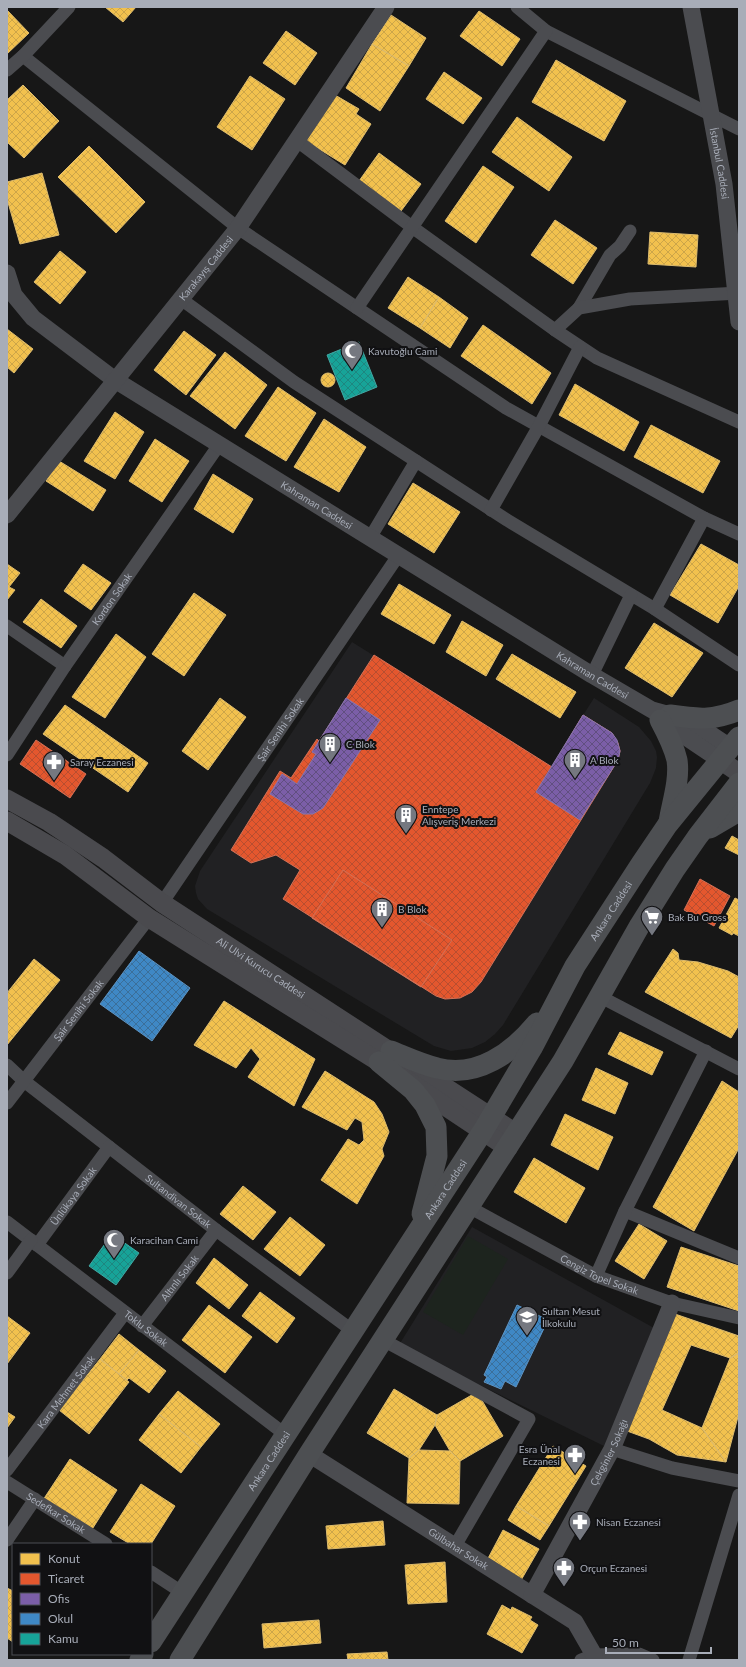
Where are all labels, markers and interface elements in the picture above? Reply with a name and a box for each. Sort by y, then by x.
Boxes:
street label: İstanbul Caddesi [708,127,732,200]
street label: Karakayış Caddesi [176,233,235,303]
mosque icon: Kavutoğlu Cami [339,338,365,371]
place label: Kavutoğlu Cami [368,345,437,357]
street label: Kahraman Caddesi [279,478,355,531]
street label: Kordon Sokak [89,570,135,627]
street label: Kahraman Caddesi [554,649,631,701]
street label: Şair Senihi Sokak [254,695,306,763]
building icon: C Blok [317,731,343,764]
place label: C Blok [346,738,376,750]
building icon: A Blok [562,747,588,780]
pharmacy icon: Saray Eczanesi [41,749,67,782]
place label: A Blok [590,754,619,766]
place label: Saray Eczanesi [70,756,134,768]
building icon: Enntepe Alışveriş Merkezi [393,802,419,835]
place label: Enntepe Alışveriş Merkezi [422,803,496,827]
street label: Ankara Caddesi [587,879,634,943]
building icon: B Blok [369,896,395,929]
place label: B Blok [398,903,427,915]
supermarket icon: Bak Bu Gross [639,904,665,937]
place label: Bak Bu Gross [668,911,726,923]
street label: Ali Ulvi Kurucu Caddesi [215,934,307,1000]
street label: Şair Senihi Sokak [51,976,106,1043]
street label: Ankara Caddesi [422,1157,469,1221]
street label: Ünlükaya Sokak [48,1164,99,1227]
street label: Sultandivan Sokak [143,1172,215,1231]
mosque icon: Karacihan Cami [101,1227,127,1260]
place label: Karacihan Cami [130,1234,198,1246]
street label: Altınlı Sokak [158,1252,201,1303]
street label: Cengiz Topel Sokak [558,1252,641,1297]
school or university icon: Sultan Mesut İlkokulu [514,1304,540,1337]
place label: Sultan Mesut İlkokulu [542,1305,600,1329]
street label: Toklu Sokak [122,1308,171,1349]
street label: Kara Mehmet Sokak [34,1352,98,1431]
street label: Çekginler Sokağı [587,1417,630,1488]
street label: Ankara Caddesi [245,1429,292,1493]
pharmacy icon: Esra Ünal Eczanesi [562,1442,588,1475]
place label: Esra Ünal Eczanesi [519,1443,560,1467]
street label: Sedefkar Sokak [24,1490,89,1536]
pharmacy icon: Nisan Eczanesi [567,1509,593,1542]
place label: Nisan Eczanesi [596,1516,661,1528]
street label: Gülbahar Sokak [426,1525,492,1572]
legend [12,1543,152,1655]
text: Konut [48,1551,81,1566]
pharmacy icon: Orçun Eczanesi [551,1555,577,1588]
place label: Orçun Eczanesi [580,1562,647,1574]
text: Ticaret [48,1571,85,1586]
text: Ofis [48,1591,70,1606]
text: Okul [48,1611,73,1626]
scale bar [606,1629,711,1655]
text: Kamu [48,1631,78,1646]
text: 50 m [612,1635,639,1650]

